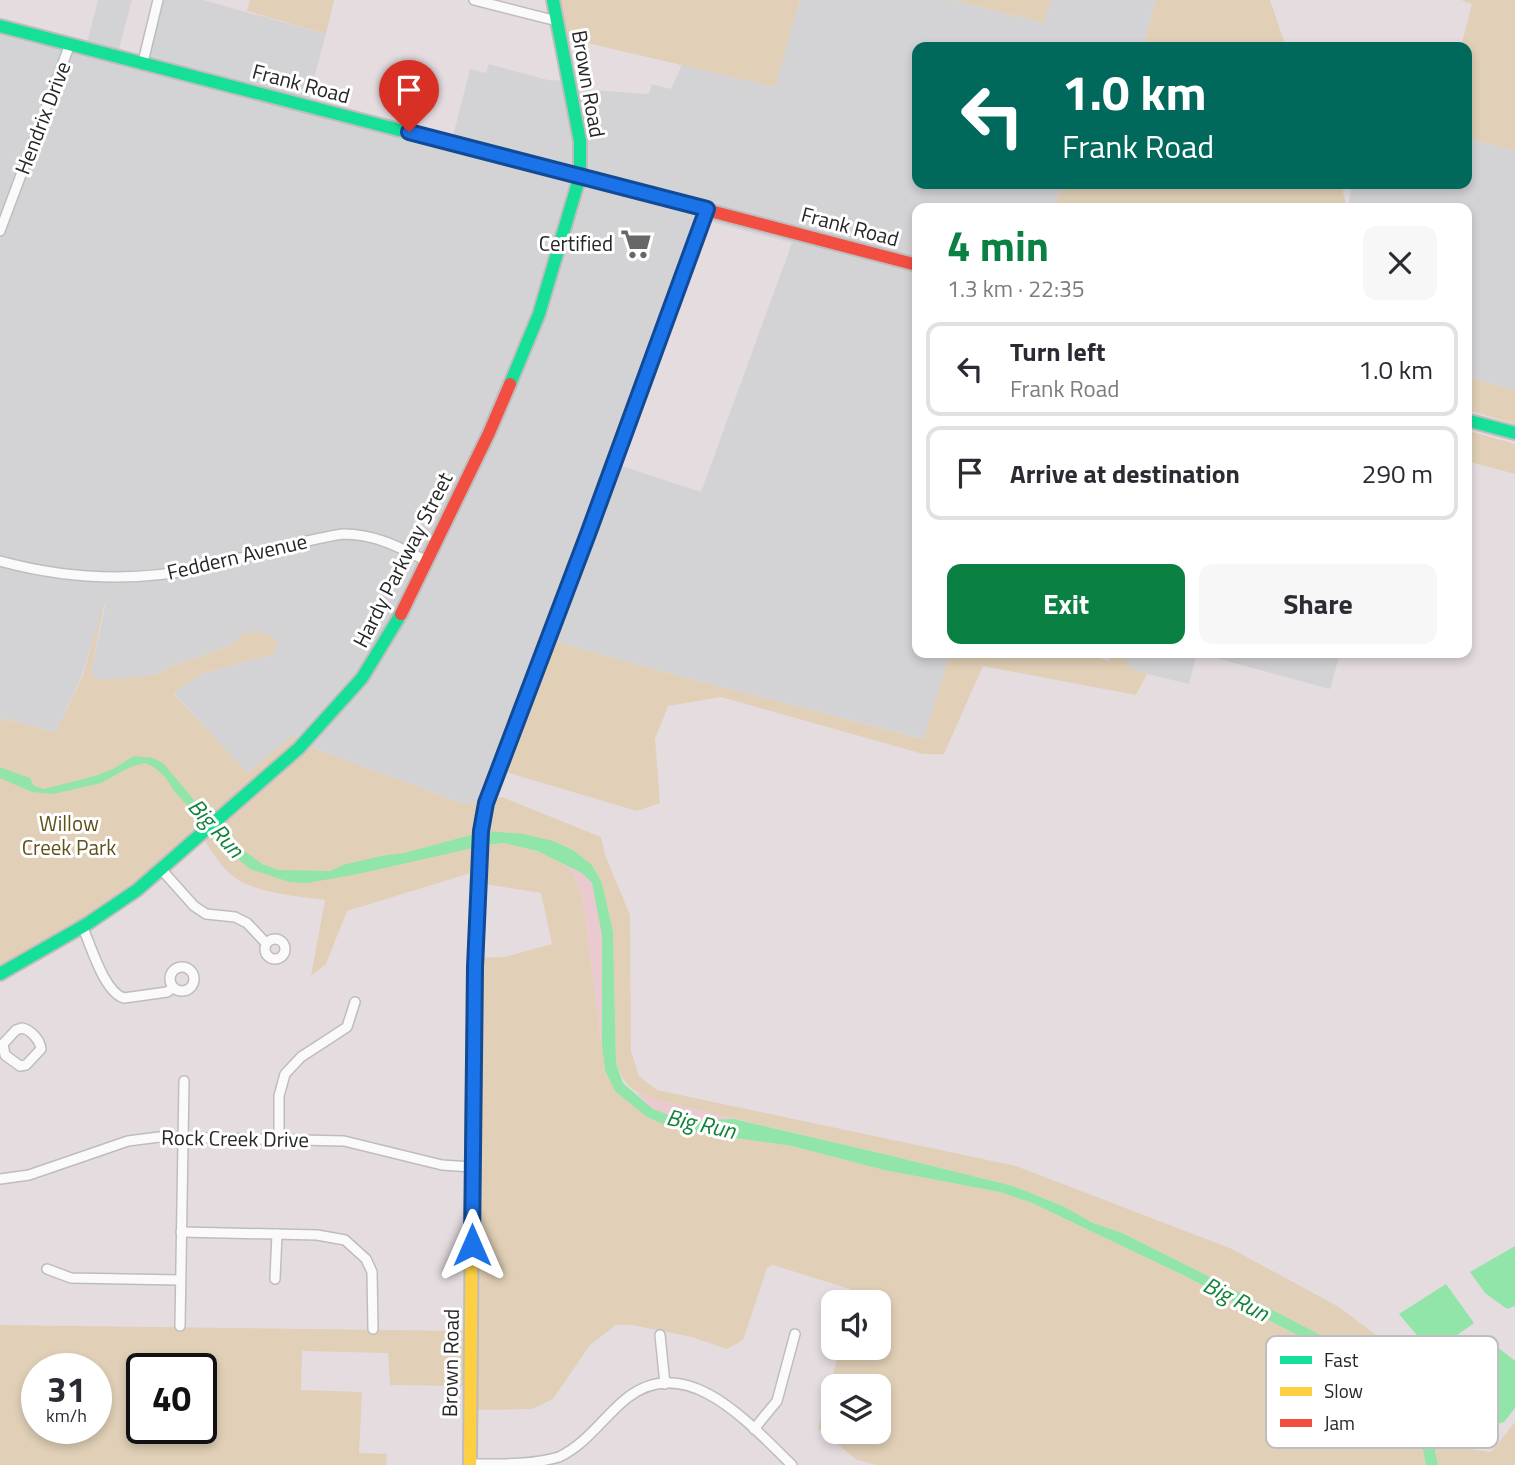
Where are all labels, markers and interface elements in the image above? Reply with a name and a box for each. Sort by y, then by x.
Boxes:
street label: Brown Road [564,28,614,140]
text: 1.0 km [1062,54,1207,129]
street label: Frank Road [249,55,354,111]
street label: Hendrix Drive [6,56,78,179]
pin [379,60,439,132]
icon: left [947,70,1038,161]
icon: arrive [390,71,428,109]
text: Frank Road [1062,122,1214,170]
street label: Frank Road [798,198,903,254]
text: 4 min [947,213,1049,277]
button: close [1363,226,1437,300]
place label: Certified [539,227,613,259]
supermarket icon: Certified [619,227,653,261]
text: 1.3 km · 22:35 [947,271,1085,306]
text: Turn left [1010,332,1105,371]
icon: left [951,350,989,388]
text: 1.0 km [1358,350,1433,389]
text: Frank Road [1010,371,1119,406]
icon: arrive [951,454,989,492]
text: Arrive at destination [1010,454,1240,493]
text: 290 m [1362,454,1433,493]
street label: Hardy Parkway Street [344,466,460,653]
street label: Feddern Avenue [164,524,310,588]
button: Exit [947,564,1185,644]
button: Share [1199,564,1437,644]
water label: Big Run [180,790,253,866]
park label: Willow Creek Park [22,807,116,863]
water label: Big Run [663,1099,739,1148]
street label: Rock Creek Drive [161,1121,309,1155]
position arrow [435,1208,509,1282]
water label: Big Run [1197,1267,1276,1330]
map controls [821,1290,891,1444]
button: sound [821,1290,891,1360]
street label: Brown Road [433,1309,467,1417]
legend [1266,1336,1498,1448]
text: Fast [1324,1345,1359,1374]
speed limit sign: 40 [126,1353,217,1444]
text: 31 [47,1362,86,1416]
button: layers [821,1374,891,1444]
text: Slow [1324,1376,1363,1405]
text: km/h [46,1402,87,1429]
text: Jam [1324,1408,1355,1437]

